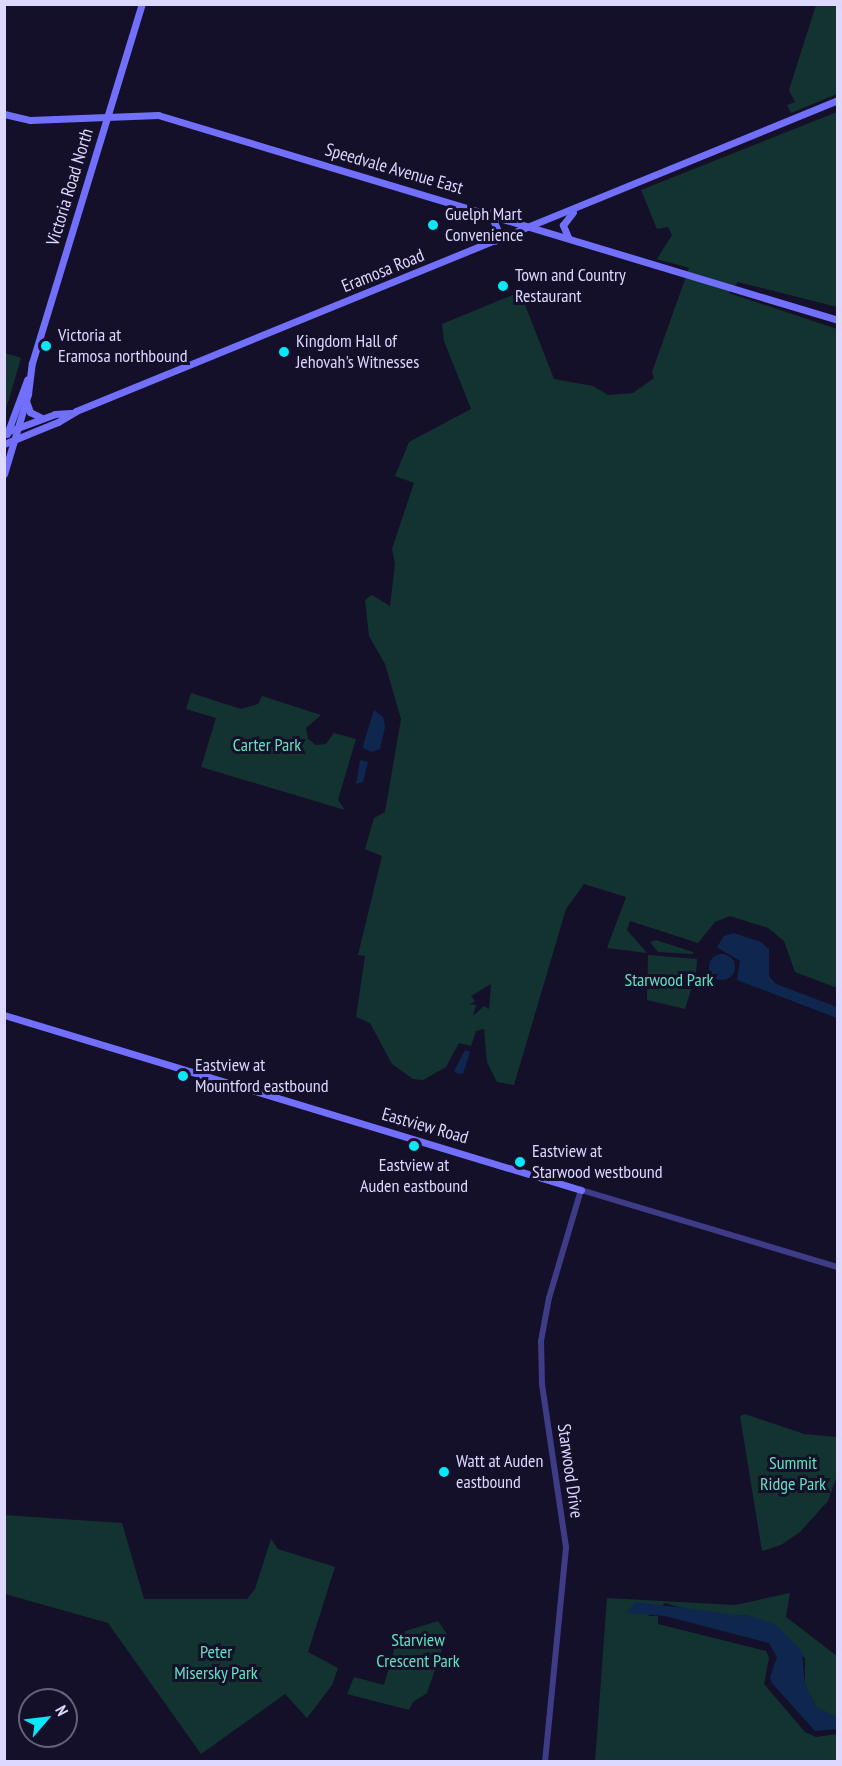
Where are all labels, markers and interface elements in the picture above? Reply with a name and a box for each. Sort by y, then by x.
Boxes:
street label: Victoria Road North [42,126,98,248]
street label: Speedvale Avenue East [322,139,466,199]
place label: Guelph Mart Convenience [445,204,524,246]
marker: Guelph Mart Convenience [426,218,440,232]
street label: Eramosa Road [339,245,427,297]
place label: Town and Country Restaurant [515,265,626,308]
marker: Town and Country Restaurant [496,279,510,293]
place label: Victoria at Eramosa northbound [58,325,187,368]
place label: Kingdom Hall of Jehovah's Witnesses [296,331,420,374]
marker: Victoria at Eramosa northbound [39,339,53,353]
marker: Kingdom Hall of Jehovah's Witnesses [277,345,291,359]
park label: Carter Park [233,734,301,756]
park label: Starwood Park [624,969,714,991]
place label: Eastview at Mountford eastbound [195,1055,328,1098]
marker: Eastview at Mountford eastbound [176,1069,190,1083]
street label: Eastview Road [379,1103,471,1149]
marker: Eastview at Auden eastbound [407,1139,421,1153]
place label: Eastview at Starwood westbound [532,1141,662,1184]
place label: Eastview at Auden eastbound [360,1155,468,1198]
marker: Eastview at Starwood westbound [513,1155,527,1169]
street label: Starwood Drive [553,1422,587,1520]
place label: Watt at Auden eastbound [456,1451,544,1494]
park label: Summit Ridge Park [760,1453,826,1496]
marker: Watt at Auden eastbound [437,1465,451,1479]
park label: Starview Crescent Park [376,1630,460,1672]
park label: Peter Misersky Park [174,1642,258,1684]
north arrow [18,1688,78,1748]
text: N [51,1702,73,1719]

